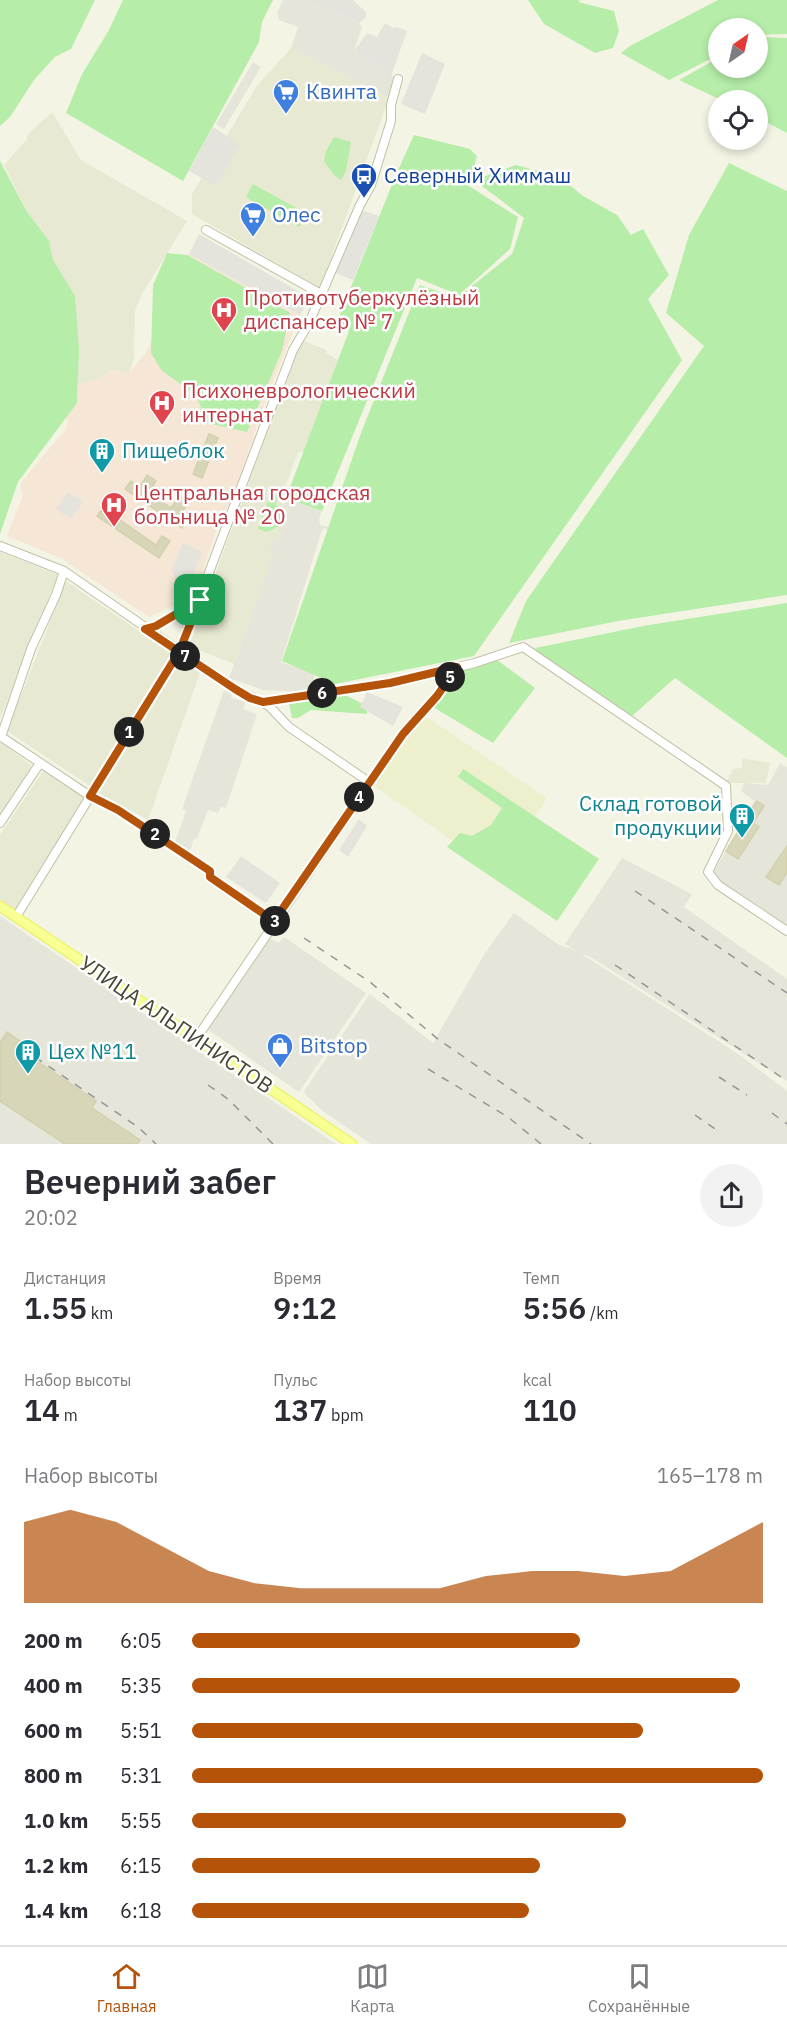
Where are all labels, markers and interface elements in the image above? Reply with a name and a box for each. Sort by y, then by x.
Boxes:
north arrow [708,18,768,78]
map controls [708,18,768,150]
supermarket icon: Квинта [271,77,301,115]
place label: Квинта [306,77,377,105]
button: locate [708,90,768,150]
bus stop icon: Северный Химмаш [349,161,379,199]
place label: Северный Химмаш [384,161,571,189]
supermarket icon: Олес [238,200,268,238]
place label: Олес [272,200,321,228]
place label: Противотуберкулёзный диспансер № 7 [244,283,479,335]
hospital icon: Противотуберкулёзный диспансер № 7 [209,295,239,333]
place label: Психоневрологический интернат [182,376,416,428]
hospital icon: Психоневрологический интернат [147,388,177,426]
building icon: Пищеблок [87,436,117,474]
place label: Пищеблок [122,436,225,464]
place label: Центральная городская больница № 20 [134,478,370,530]
hospital icon: Центральная городская больница № 20 [99,490,129,528]
pin [174,574,225,625]
icon: arrive [183,583,216,616]
pin: 7 [170,641,200,671]
text: 7 [180,646,190,666]
pin: 5 [435,662,465,692]
text: 5 [445,667,455,687]
pin: 6 [307,678,337,708]
text: 6 [317,683,327,703]
pin: 1 [114,717,144,747]
text: 1 [124,722,134,742]
pin: 4 [344,782,374,812]
text: 4 [354,787,364,807]
place label: Склад готовой продукции [579,789,722,841]
building icon: Склад готовой продукции [727,801,757,839]
pin: 2 [140,819,170,849]
text: 2 [150,824,160,844]
pin: 3 [260,906,290,936]
text: 3 [270,911,280,931]
street label: УЛИЦА АЛЬПИНИСТОВ [74,949,279,1099]
shop icon: Bitstop [265,1031,295,1069]
place label: Bitstop [300,1031,368,1059]
building icon: Цех №11 [13,1037,43,1075]
place label: Цех №11 [48,1037,137,1065]
text: Вечерний забег [24,1160,276,1203]
button: share [700,1164,763,1227]
text: 20:02 [24,1204,78,1231]
text: Дистанция [24,1268,106,1288]
text: Время [273,1268,322,1288]
text: Темп [523,1268,560,1288]
text: 1.55 [24,1288,87,1327]
text: 9:12 [273,1288,337,1327]
text: 5:56 [523,1288,586,1327]
text: km [87,1303,113,1323]
text: /km [586,1303,619,1323]
text: Набор высоты [24,1370,131,1390]
text: Пульс [273,1370,318,1390]
text: kcal [523,1370,552,1390]
text: 14 [24,1390,60,1429]
text: 137 [273,1390,327,1429]
text: 110 [523,1390,577,1429]
text: m [60,1405,78,1425]
text: bpm [327,1405,364,1425]
text: Набор высоты [24,1462,158,1489]
text: 165–178 m [657,1462,763,1489]
text: 200 m [24,1627,83,1654]
text: 6:05 [120,1627,162,1654]
text: 400 m [24,1672,83,1699]
text: 5:35 [120,1672,162,1699]
text: 600 m [24,1717,83,1744]
text: 5:51 [120,1717,162,1744]
text: 800 m [24,1762,83,1789]
text: 5:31 [120,1762,162,1789]
text: 1.0 km [24,1807,88,1834]
text: 5:55 [120,1807,162,1834]
text: 1.2 km [24,1852,88,1879]
text: 6:15 [120,1852,162,1879]
text: 1.4 km [24,1897,88,1924]
text: 6:18 [120,1897,162,1924]
tab: Главная [97,1960,157,2016]
tab: Карта [350,1960,394,2016]
tab: Сохранённые [588,1960,690,2016]

